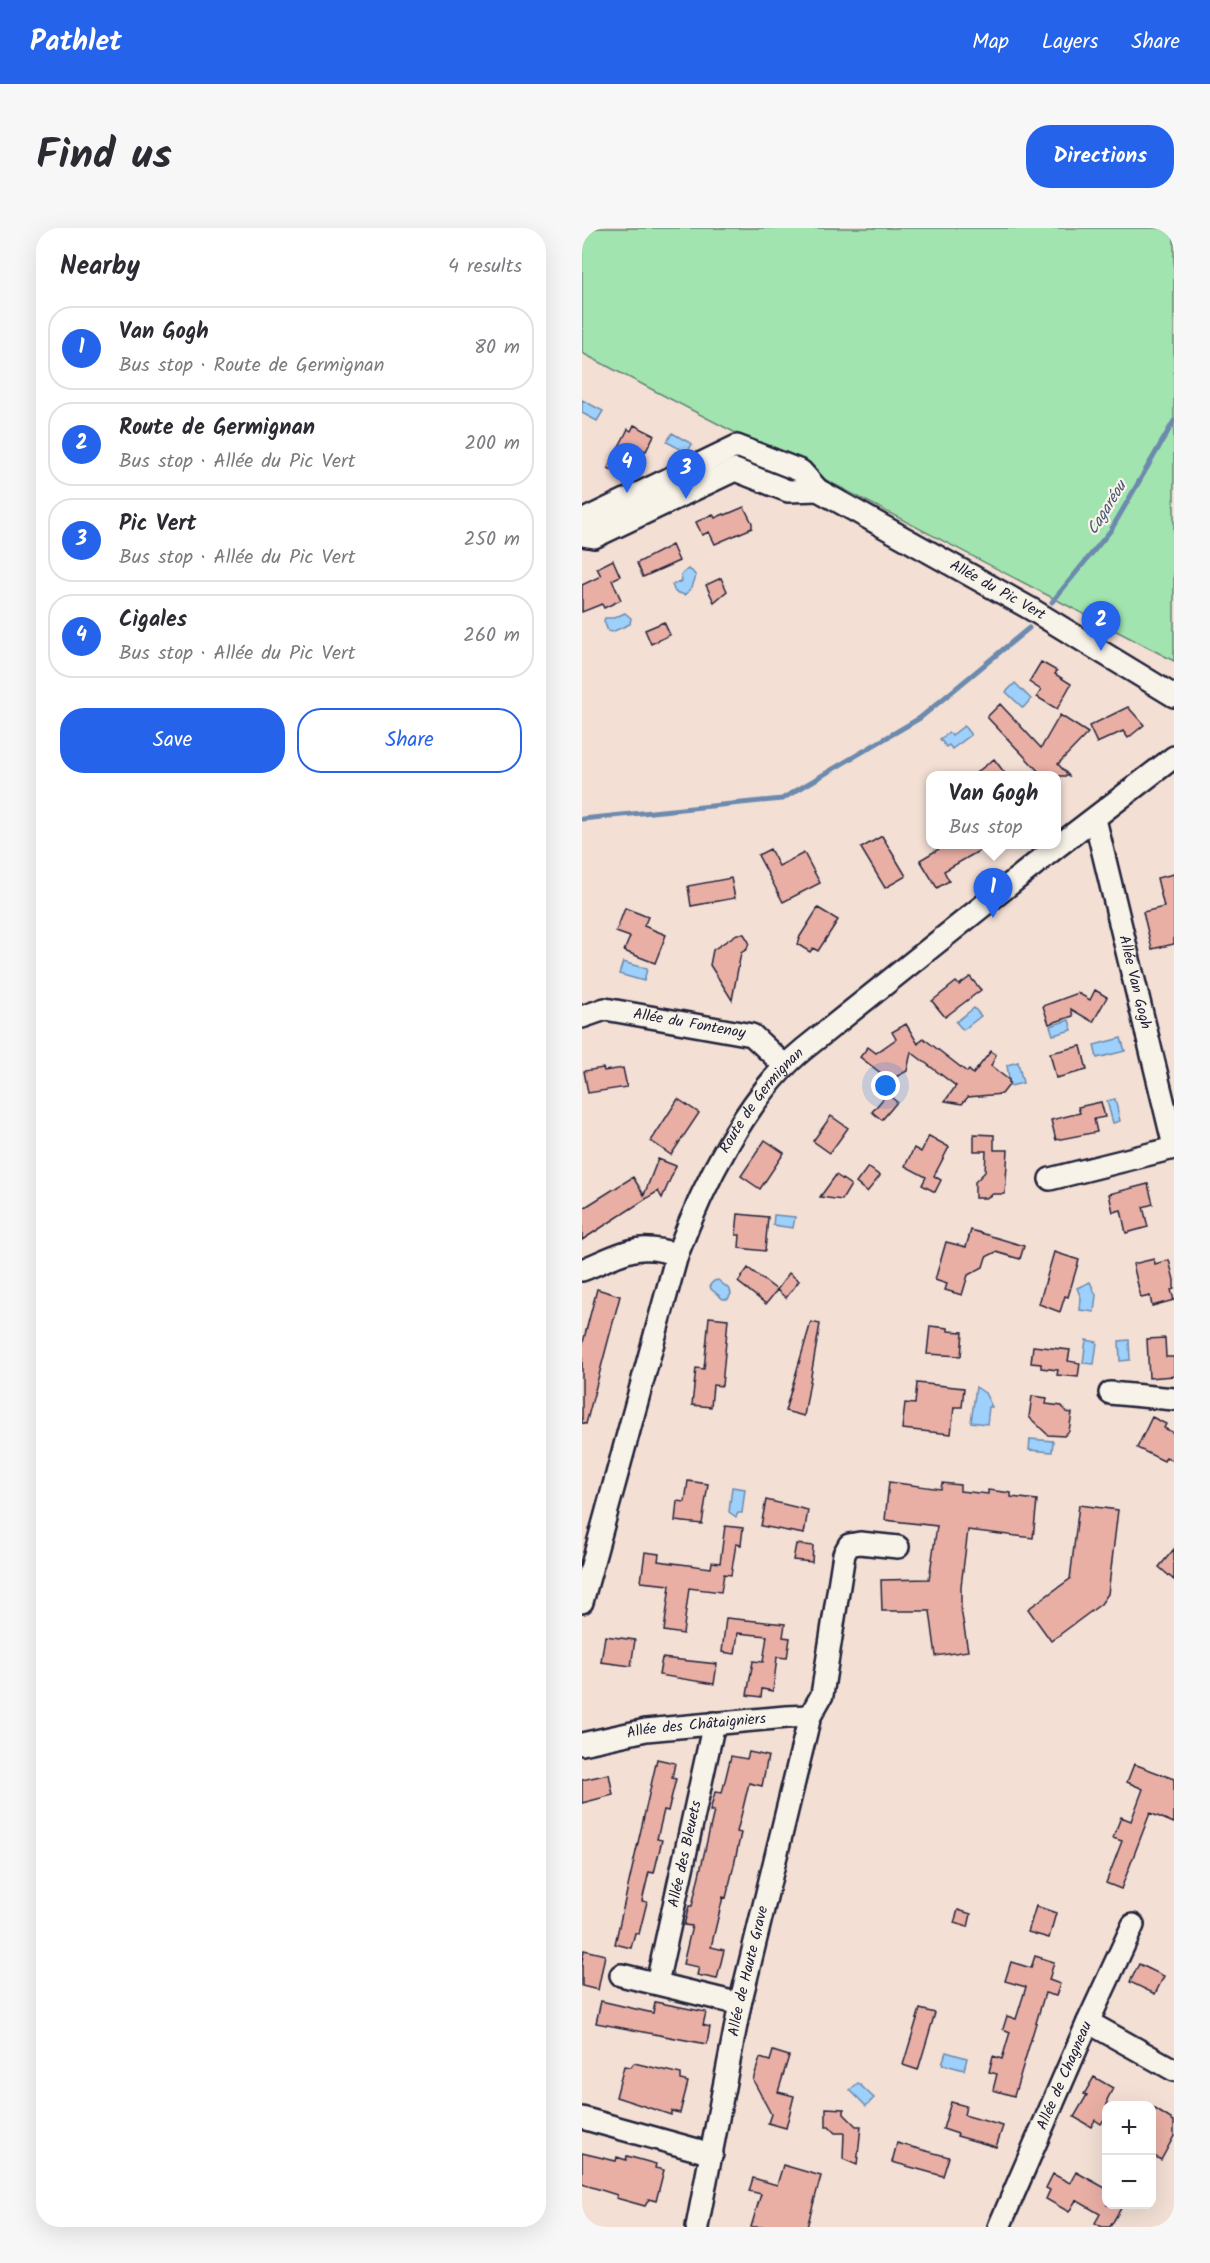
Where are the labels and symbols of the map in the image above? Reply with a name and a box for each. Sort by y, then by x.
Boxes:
pin: 4 [608,444,646,493]
pin: 3 [666,450,706,499]
water label: Cagaréou [1081,474,1135,540]
street label: Allée du Pic Vert [945,554,1050,627]
pin: 2 [1082,602,1120,651]
pin: 1 [974,868,1012,918]
street label: Allée Van Gogh [1112,933,1157,1032]
street label: Allée du Fontenoy [631,1002,748,1046]
street label: Route de Germignan [713,1042,809,1158]
your location [871,1071,900,1100]
street label: Allée des Châtaigniers [624,1707,768,1746]
street label: Allée des Bleuets [662,1798,709,1910]
street label: Allée de Haute Grave [722,1903,775,2038]
street label: Allée de Chagneau [1031,2017,1099,2134]

